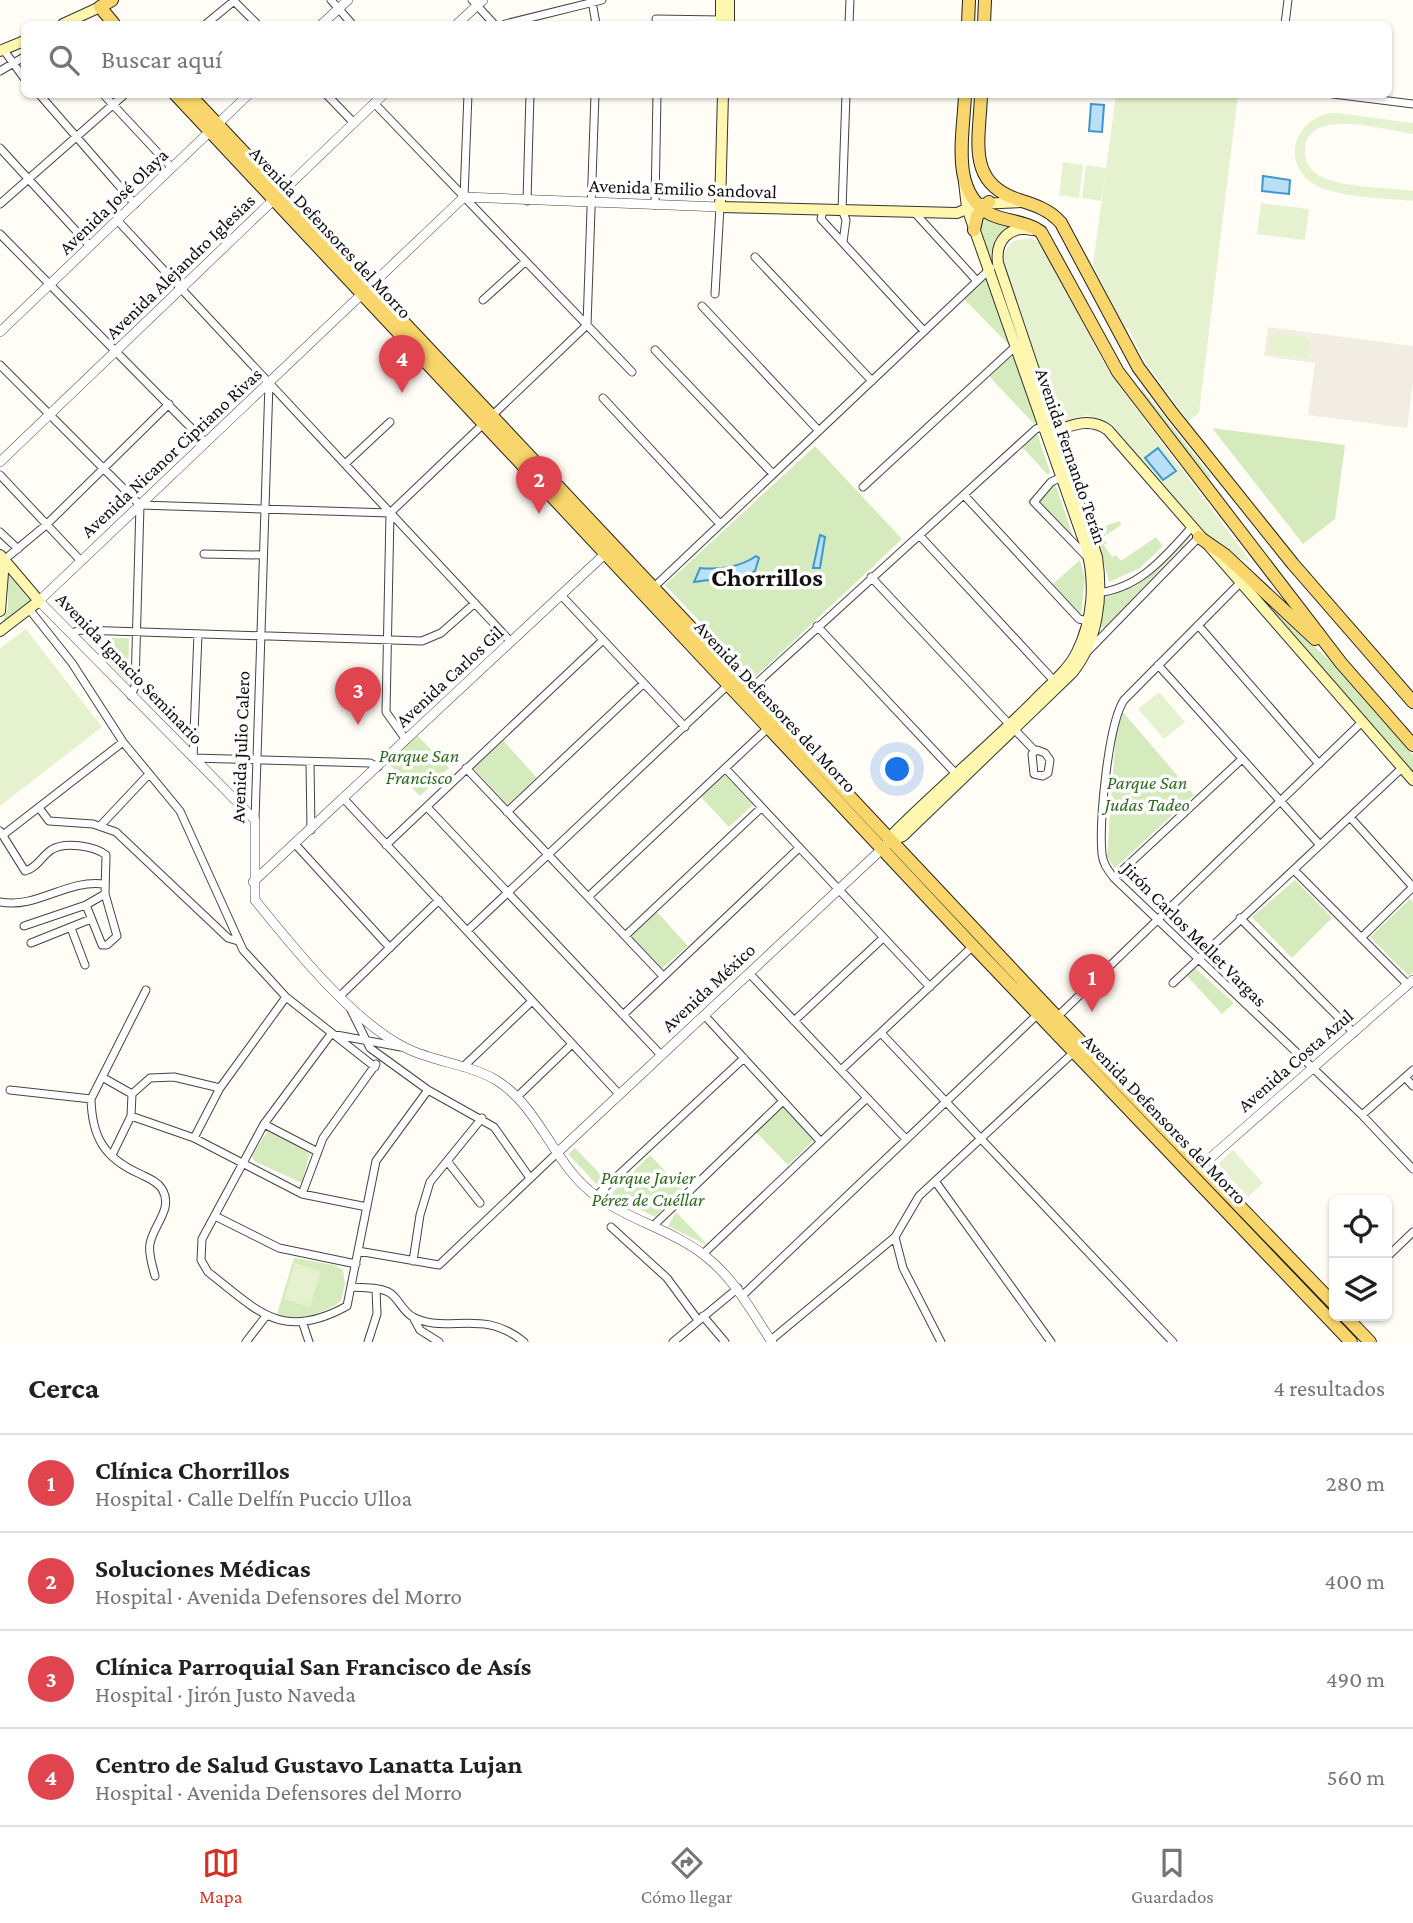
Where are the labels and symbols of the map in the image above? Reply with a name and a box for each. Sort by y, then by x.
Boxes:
street label: Avenida Defensores del Morro [245,142,416,323]
street label: Avenida José Olaya [55,144,172,259]
street label: Avenida Emilio Sandoval [589,175,777,202]
street label: Avenida Alejandro Iglesias [101,190,260,344]
pin: 4 [379,335,425,393]
street label: Avenida Nicanor Cipriano Rivas [77,363,266,542]
street label: Avenida Fernando Terán [1032,366,1111,547]
pin: 2 [516,456,562,514]
district label: Chorrillos [711,563,823,592]
street label: Avenida Ignacio Seminario [52,588,207,748]
street label: Avenida Defensores del Morro [690,616,861,797]
street label: Avenida Carlos Gil [391,621,507,731]
pin: 3 [335,667,381,725]
street label: Avenida Julio Calero [227,670,254,824]
park label: Parque San Francisco [379,745,459,788]
your location [880,752,914,786]
park label: Parque San Judas Tadeo [1101,772,1190,815]
street label: Jirón Carlos Mellet Vargas [1117,857,1271,1011]
street label: Avenida México [657,939,759,1036]
pin: 1 [1069,954,1115,1012]
street label: Avenida Costa Azul [1234,1005,1357,1116]
street label: Avenida Defensores del Morro [1078,1030,1251,1208]
park label: Parque Javier Pérez de Cuéllar [592,1167,706,1210]

